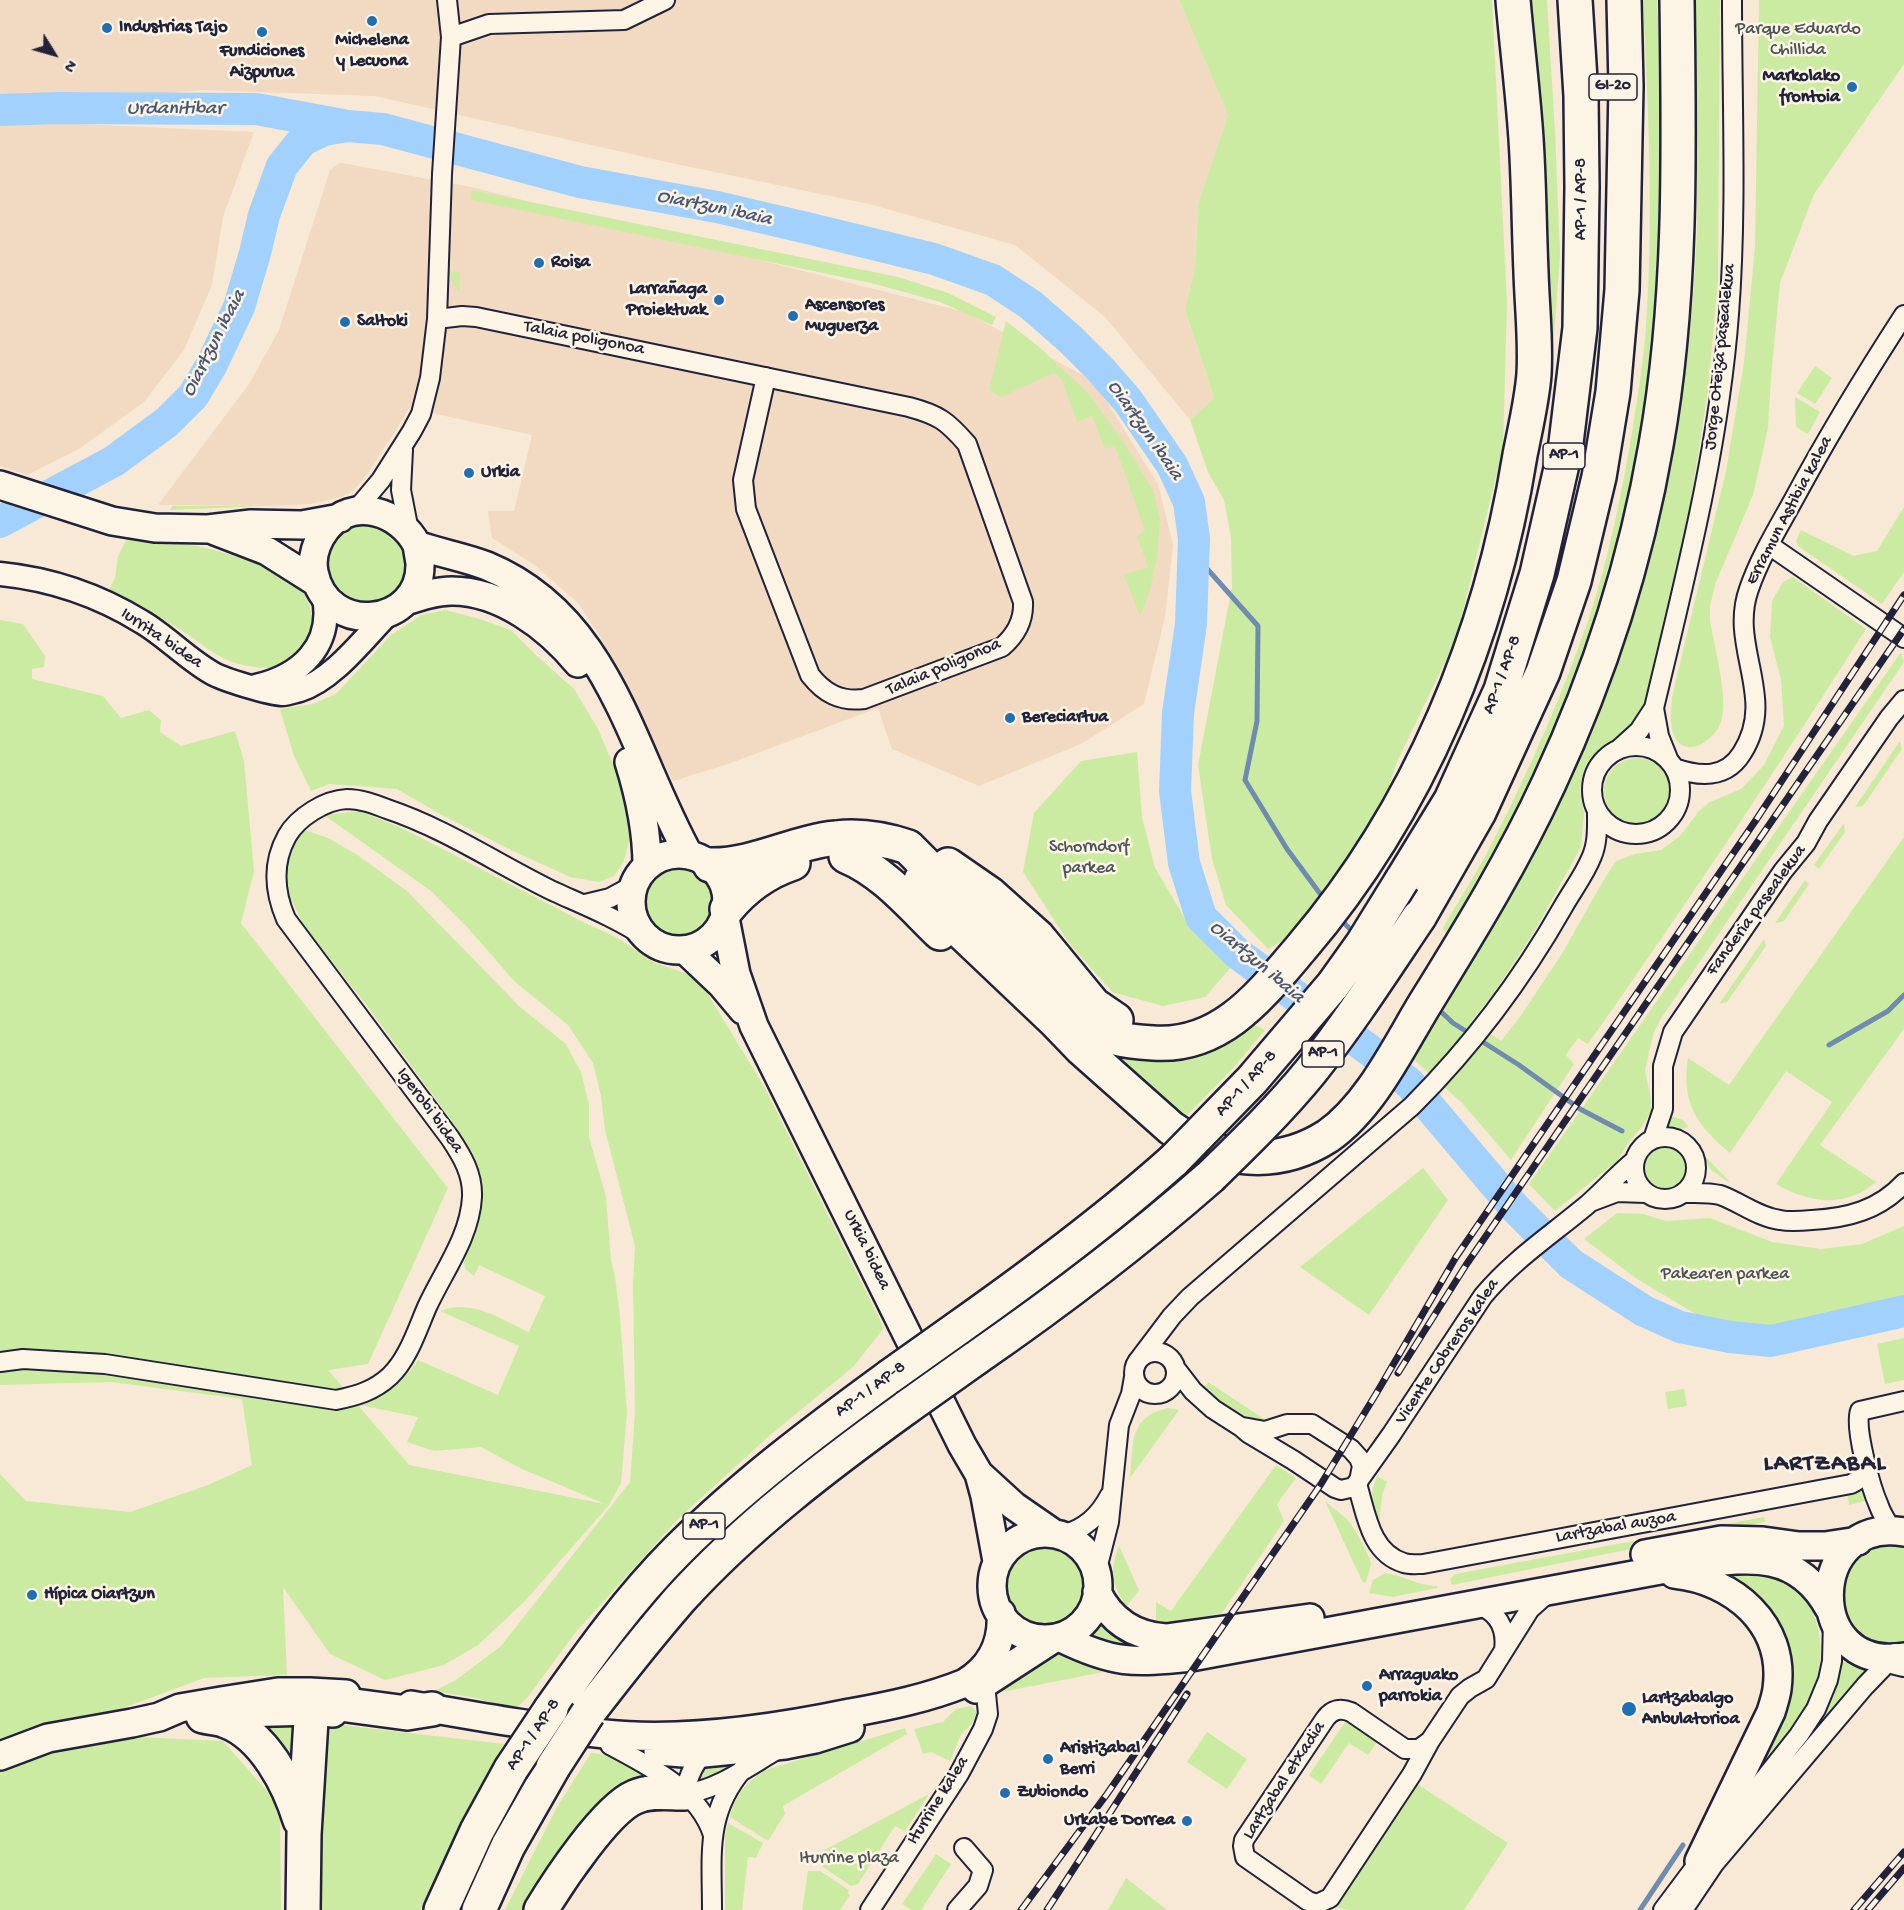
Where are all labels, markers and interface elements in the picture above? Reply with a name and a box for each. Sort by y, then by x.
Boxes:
marker: Michelena y Lecuona [365,14,379,28]
place label: Industrias Tajo [119,17,228,39]
park label: Parque Eduardo Chillida [1735,19,1861,62]
marker: Industrias Tajo [100,21,114,35]
north arrow [24,24,84,84]
marker: Fundiciones Aizpurua [255,25,269,39]
place label: Michelena y Lecuona [335,30,409,72]
place label: Fundiciones Aizpurua [220,41,304,84]
text: N [58,55,80,75]
place label: Markolako frontoia [1762,66,1840,109]
road number: GI-20 [1589,74,1637,100]
marker: Markolako frontoia [1845,80,1859,94]
water label: Urdanitibar [127,98,223,122]
street label: AP-1 / AP-8 [1571,158,1593,240]
water label: Oiartzun ibaia [654,185,774,233]
place label: Roisa [551,252,590,274]
marker: Roisa [532,256,546,270]
street label: Jorge Oteiza pasealekua [1700,263,1742,451]
place label: Larrañaga Proiektuak [626,279,707,322]
water label: Oiartzun ibaia [178,287,252,401]
marker: Larrañaga Proiektuak [712,293,726,307]
place label: Ascensores Muguerza [805,295,884,338]
marker: Ascensores Muguerza [786,309,800,323]
place label: Saltoki [357,311,408,333]
marker: Saltoki [338,315,352,329]
street label: Talaia poligonoa [522,317,646,361]
water label: Oiartzun ibaia [1101,376,1187,486]
street label: Erramun Astibia kalea [1742,433,1838,589]
road number: AP-1 [1543,443,1585,469]
place label: Urkia [481,462,520,484]
marker: Urkia [462,466,476,480]
street label: Iurrita bidea [116,604,206,674]
street label: AP-1 / AP-8 [1479,633,1527,717]
street label: Talaia poligonoa [883,634,1005,702]
place label: Bereciartua [1022,707,1108,729]
marker: Bereciartua [1003,711,1017,725]
park label: Schorndorf parkea [1049,837,1129,880]
street label: Fanderia pasealekua [1702,841,1812,981]
water label: Oiartzun ibaia [1204,916,1308,1010]
road number: AP-1 [1302,1041,1344,1067]
street label: AP-1 / AP-8 [1211,1046,1283,1122]
street label: Igerobi bidea [391,1064,467,1158]
street label: Urkia bidea [837,1207,895,1293]
park label: Pakearen parkea [1661,1264,1789,1286]
street label: Vicente Cobreros kalea [1391,1275,1505,1429]
street label: AP-1 / AP-8 [831,1357,911,1423]
district label: LARTZABAL [1763,1451,1887,1479]
street label: Lartzabal auzoa [1554,1507,1678,1549]
road number: AP-1 [683,1513,725,1539]
place label: Hípica Oiartzun [44,1584,155,1606]
marker: Hípica Oiartzun [25,1588,39,1602]
place label: Arraguako parrokia [1379,1665,1458,1708]
marker: Arraguako parrokia [1360,1679,1374,1693]
place label: Lartzabalgo Anbulatorioa [1642,1688,1739,1730]
street label: AP-1 / AP-8 [502,1695,566,1775]
marker: Lartzabalgo Anbulatorioa [1620,1700,1638,1718]
street label: Lartzabal etxadia [1239,1718,1331,1844]
place label: Aristizabal Berri [1060,1738,1140,1780]
marker: Aristizabal Berri [1041,1752,1055,1766]
street label: Iturrine kalea [903,1753,975,1849]
place label: Zubiondo [1017,1782,1088,1804]
marker: Zubiondo [998,1786,1012,1800]
place label: Urkabe Dorrea [1064,1810,1175,1832]
marker: Urkabe Dorrea [1180,1814,1194,1828]
park label: Iturrine plaza [799,1848,899,1870]

